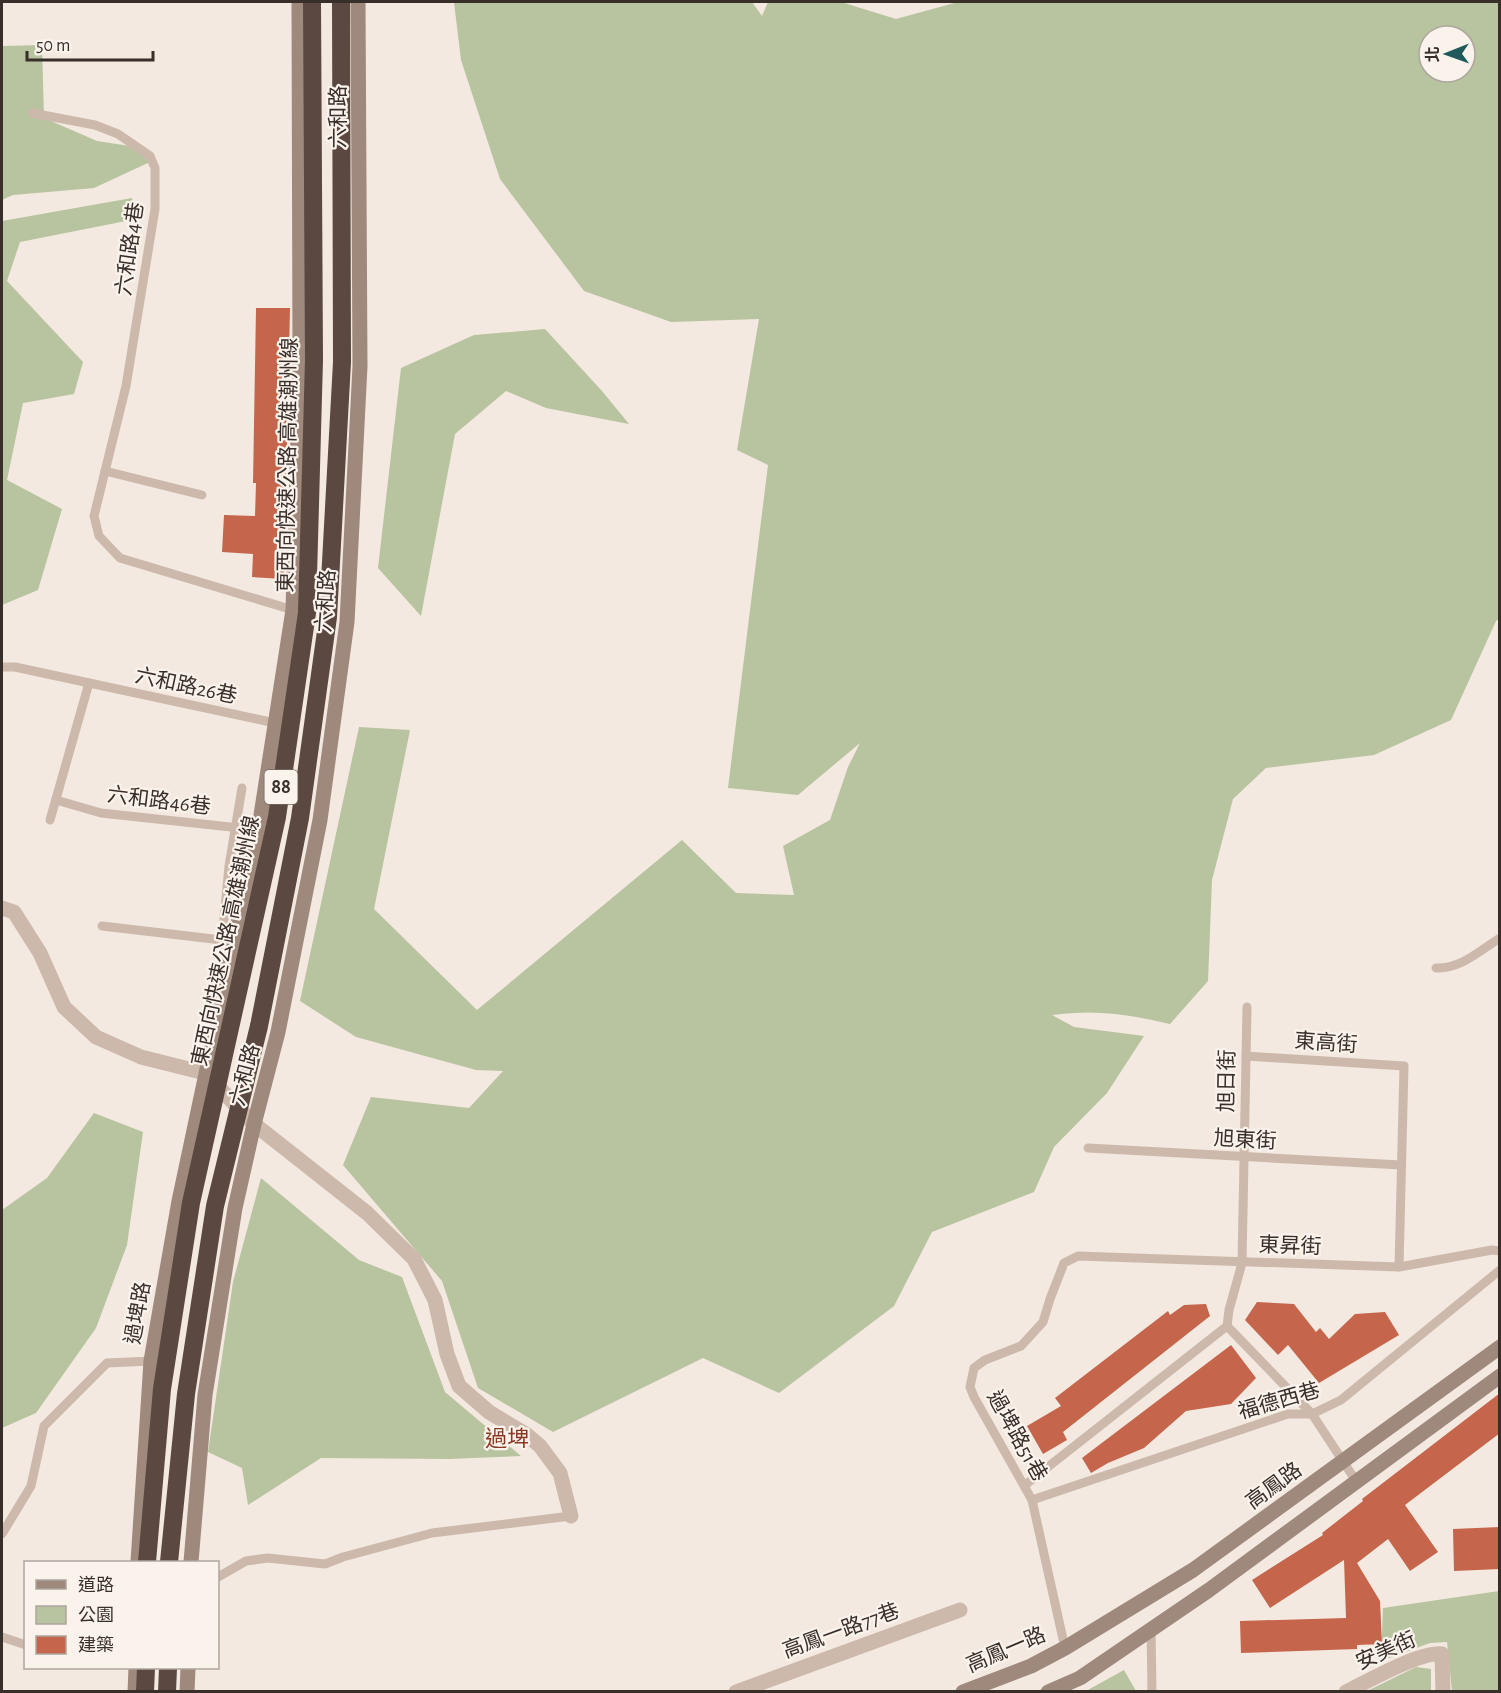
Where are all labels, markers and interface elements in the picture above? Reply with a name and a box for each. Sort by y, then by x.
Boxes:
scale bar [27,24,153,62]
north arrow [1417,24,1477,84]
text: 50 m [36,37,70,55]
text: 北 [1424,46,1441,62]
street label: 六和路 [327,86,349,149]
street label: 六和路4巷 [112,201,147,297]
street label: 東西向快速公路 高雄潮州線 [274,337,301,593]
street label: 六和路 [312,569,339,633]
street label: 六和路26巷 [133,664,239,707]
road number: 88 [264,770,298,804]
street label: 六和路46巷 [106,783,212,818]
street label: 東西向快速公路 高雄潮州線 [188,814,263,1068]
street label: 東高街 [1294,1029,1358,1056]
street label: 六和路 [226,1042,263,1108]
street label: 旭日街 [1215,1049,1238,1113]
street label: 旭東街 [1213,1127,1277,1152]
street label: 東昇街 [1258,1233,1322,1258]
street label: 過埤路 [121,1280,154,1346]
street label: 福德西巷 [1235,1378,1322,1423]
street label: 過埤路51巷 [984,1387,1051,1485]
district label: 過埤 [485,1427,529,1450]
street label: 高鳳路 [1242,1458,1306,1513]
legend [24,1561,219,1669]
text: 道路 [78,1575,114,1595]
street label: 高鳳一路77巷 [780,1599,902,1662]
text: 公園 [78,1606,114,1625]
street label: 高鳳一路 [963,1623,1049,1676]
street label: 安美街 [1353,1628,1419,1673]
text: 建築 [78,1635,114,1655]

